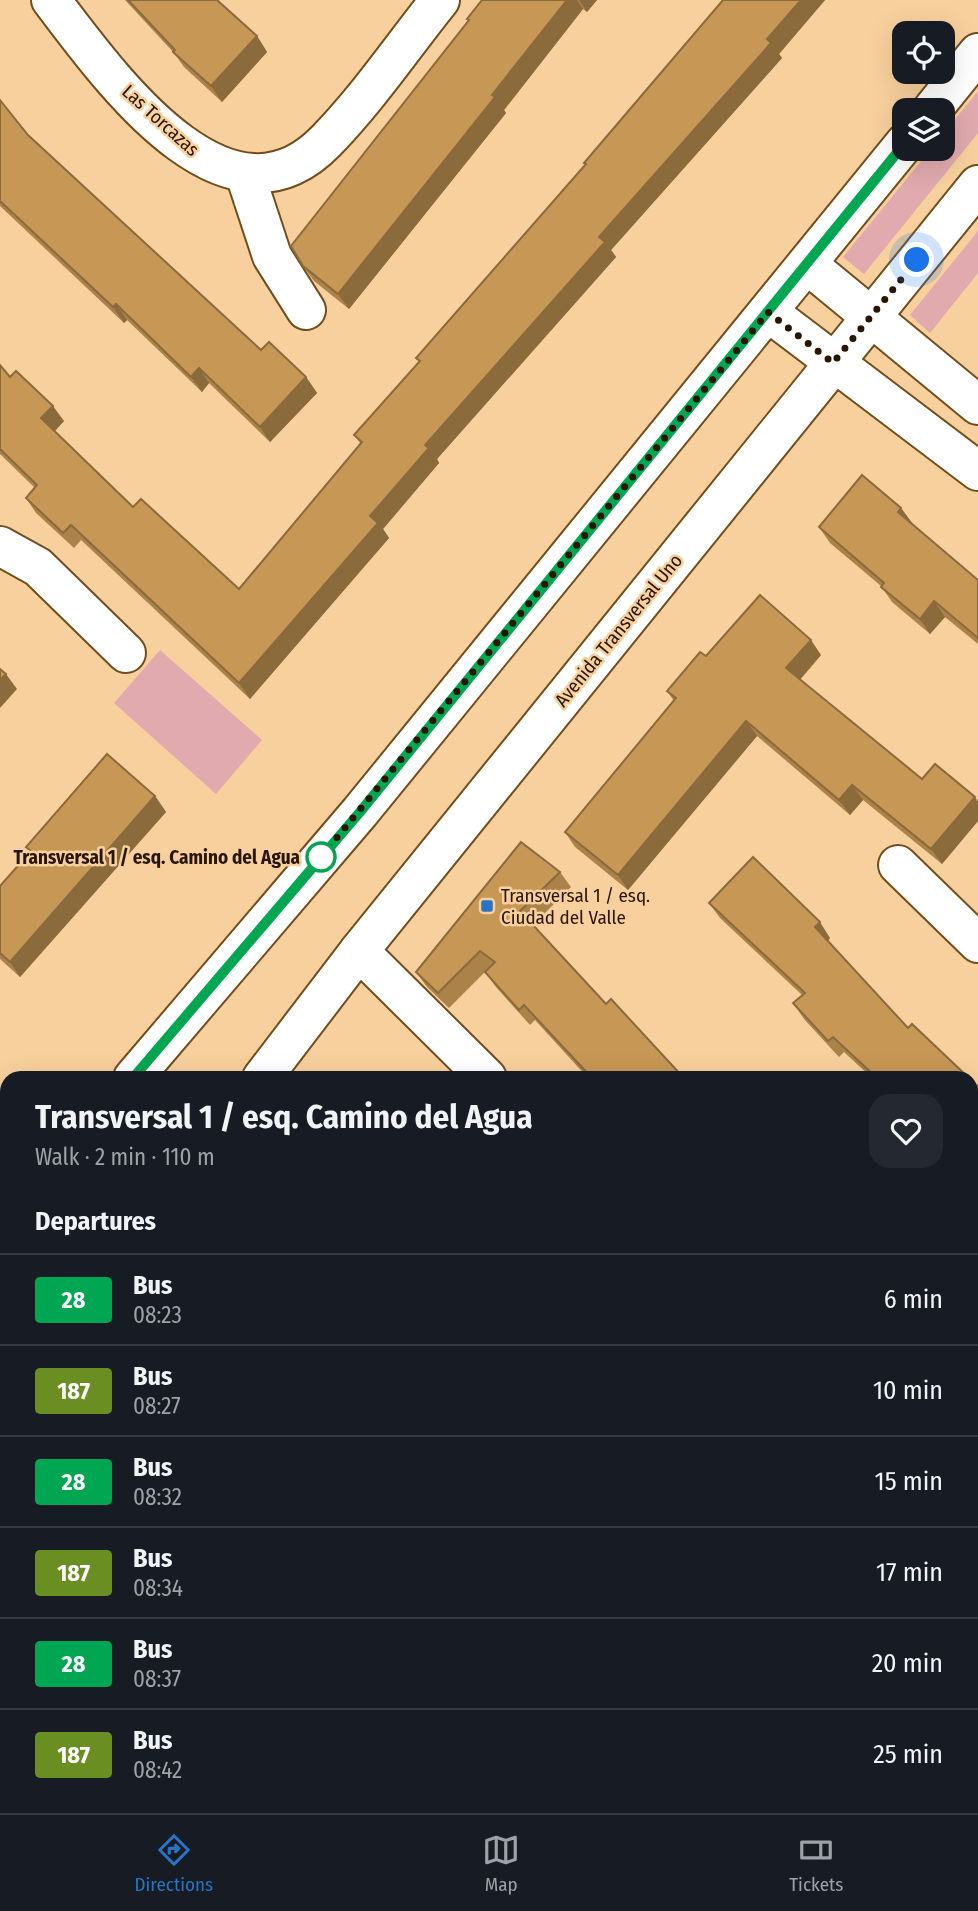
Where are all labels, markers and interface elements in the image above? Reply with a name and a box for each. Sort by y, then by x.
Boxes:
map controls [892,21,955,161]
button: locate [892,21,955,84]
street label: Las Torcazas [117,80,204,161]
button: layers [892,98,955,161]
your location [899,242,934,277]
street label: Avenida Transversal Uno [550,549,687,711]
marker: Transversal 1 / esq. Camino del Agua [306,842,336,872]
place label: Transversal 1 / esq. Camino del Agua [13,846,300,869]
place label: Transversal 1 / esq. Ciudad del Valle [501,884,650,929]
marker: Transversal 1 / esq. Ciudad del Valle [479,898,495,914]
button: heart [869,1094,943,1168]
text: Transversal 1 / esq. Camino del Agua [35,1097,533,1137]
text: Walk · 2 min · 110 m [35,1143,215,1171]
text: Departures [35,1206,156,1237]
text: Bus [133,1270,172,1301]
text: 6 min [884,1284,943,1315]
text: 28 [62,1286,85,1314]
text: 08:23 [133,1301,182,1329]
text: Bus [133,1361,172,1392]
text: 10 min [873,1375,943,1406]
text: 187 [57,1377,90,1405]
text: 08:27 [133,1392,181,1420]
text: Bus [133,1452,172,1483]
text: 15 min [875,1466,943,1497]
text: 28 [62,1468,85,1496]
text: 08:32 [133,1483,182,1511]
text: Bus [133,1543,172,1574]
text: 17 min [876,1557,943,1588]
text: 187 [57,1559,90,1587]
text: 08:34 [133,1574,183,1602]
text: Bus [133,1634,172,1665]
text: 20 min [872,1648,943,1679]
text: 28 [62,1650,85,1678]
text: 08:37 [133,1665,181,1693]
text: Bus [133,1725,172,1756]
text: 25 min [873,1739,943,1770]
text: 187 [57,1741,90,1769]
text: 08:42 [133,1756,182,1784]
tab: Directions [135,1831,213,1896]
tab: Map [482,1831,520,1896]
tab: Tickets [789,1831,843,1896]

